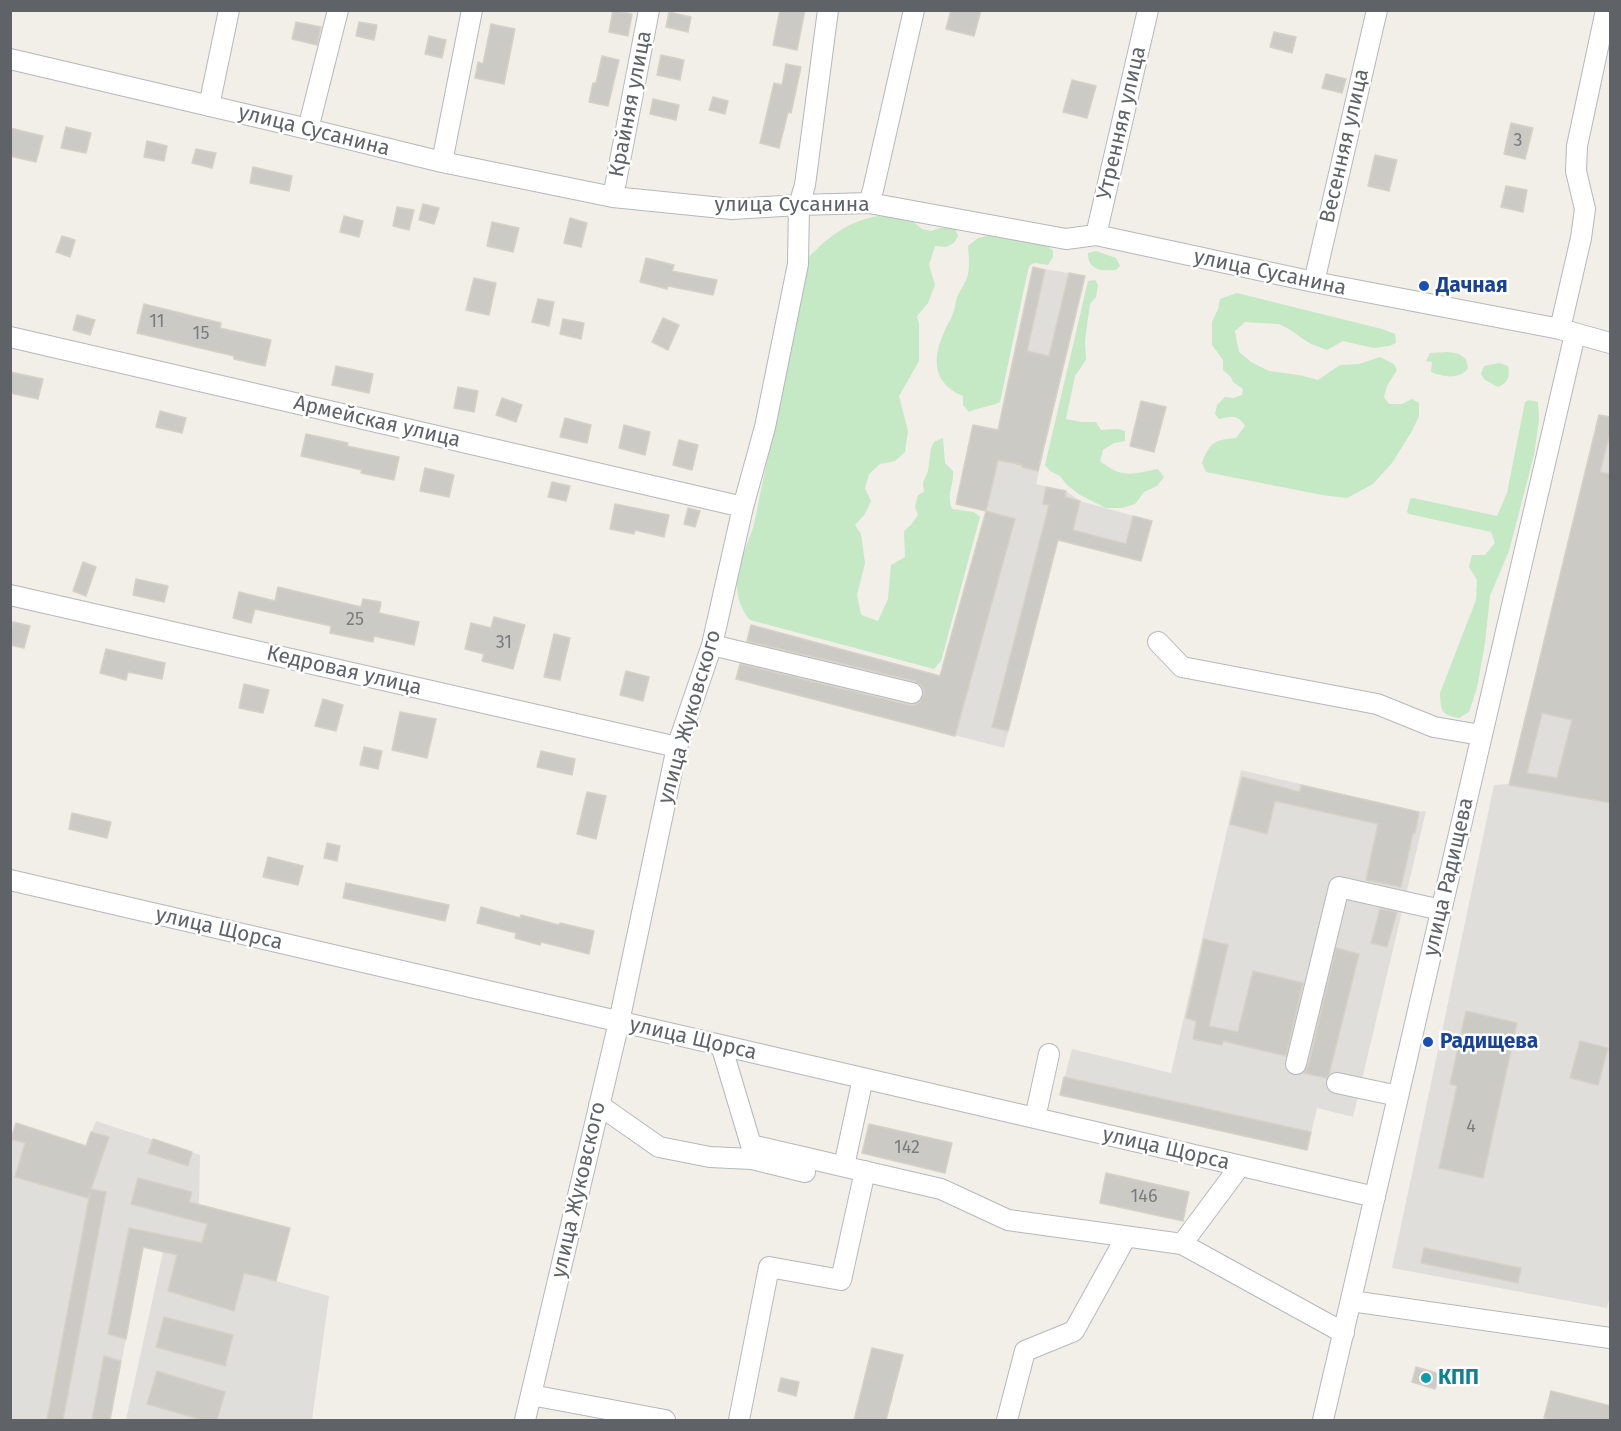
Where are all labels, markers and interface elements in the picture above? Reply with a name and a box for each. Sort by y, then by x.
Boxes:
street label: Крайняя улица [604,29,658,179]
street label: Утренняя улица [1092,44,1152,202]
street label: Весенняя улица [1315,66,1375,226]
street label: улица Сусанина [236,100,392,162]
house number: 3 [1514,130,1522,152]
street label: улица Сусанина [714,192,870,218]
street label: улица Сусанина [1191,245,1349,301]
place label: Дачная [1436,273,1508,299]
marker: Дачная [1417,279,1431,293]
house number: 11 [149,311,165,333]
house number: 15 [193,323,209,345]
street label: Армейская улица [291,391,463,453]
house number: 25 [346,609,364,631]
street label: улица Жуковского [653,627,727,807]
house number: 31 [496,632,512,654]
street label: Кедровая улица [264,641,424,701]
street label: улица Радищева [1419,795,1479,959]
street label: улица Щорса [153,902,285,956]
street label: улица Щорса [627,1012,759,1066]
place label: Радищева [1440,1029,1538,1055]
marker: Радищева [1421,1035,1435,1049]
street label: улица Жуковского [546,1099,612,1281]
house number: 4 [1466,1116,1476,1138]
street label: улица Щорса [1100,1122,1232,1176]
house number: 142 [894,1137,920,1159]
house number: 146 [1131,1186,1157,1208]
place label: КПП [1438,1365,1479,1391]
marker: КПП [1419,1371,1433,1385]

